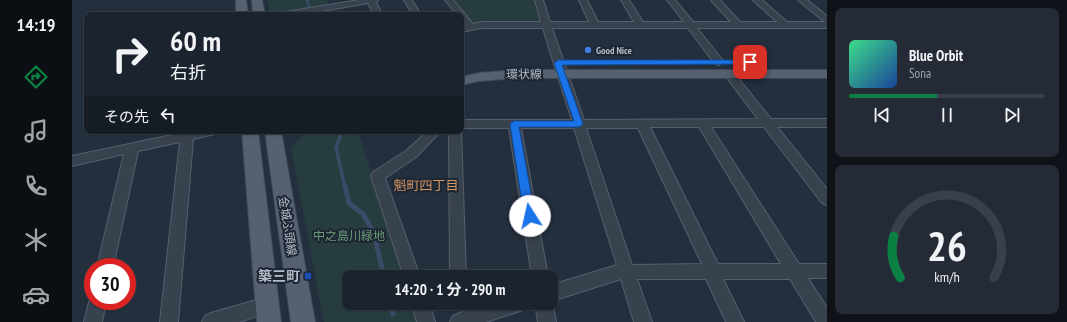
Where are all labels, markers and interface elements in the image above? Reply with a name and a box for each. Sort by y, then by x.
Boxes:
text: 14:19 [17,13,55,36]
text: 60 m [170,22,221,59]
icon: right [104,28,156,80]
place label: Good Nice [596,44,632,57]
marker: Good Nice [583,45,593,55]
pin [733,45,767,79]
text: Blue Orbit [909,46,963,65]
icon: arrive [739,51,761,73]
text: 右折 [170,61,206,84]
icon: directions [22,63,50,91]
text: Sona [909,65,931,82]
street label: 環状線 [506,66,542,82]
icon: left [157,104,179,126]
icon: previous [871,104,893,126]
icon: pause [936,104,958,126]
icon: next [1001,104,1023,126]
text: その先 [104,107,149,126]
icon: music [22,117,50,145]
icon: phone [22,172,50,200]
district label: 魁町四丁目 [393,177,459,194]
street label: 金城ふ頭線 [276,195,300,257]
position arrow [509,195,551,237]
text: 26 [927,218,967,271]
icon: climate [22,226,50,254]
park label: 中之島川緑地 [313,228,385,243]
speed limit sign: 30 [84,258,136,310]
text: km/h [934,266,960,285]
place label: 築三町 [258,267,300,285]
marker: 築三町 [303,271,313,281]
text: 14:20 · 1 分 · 290 m [395,280,505,299]
icon: car [22,281,50,309]

